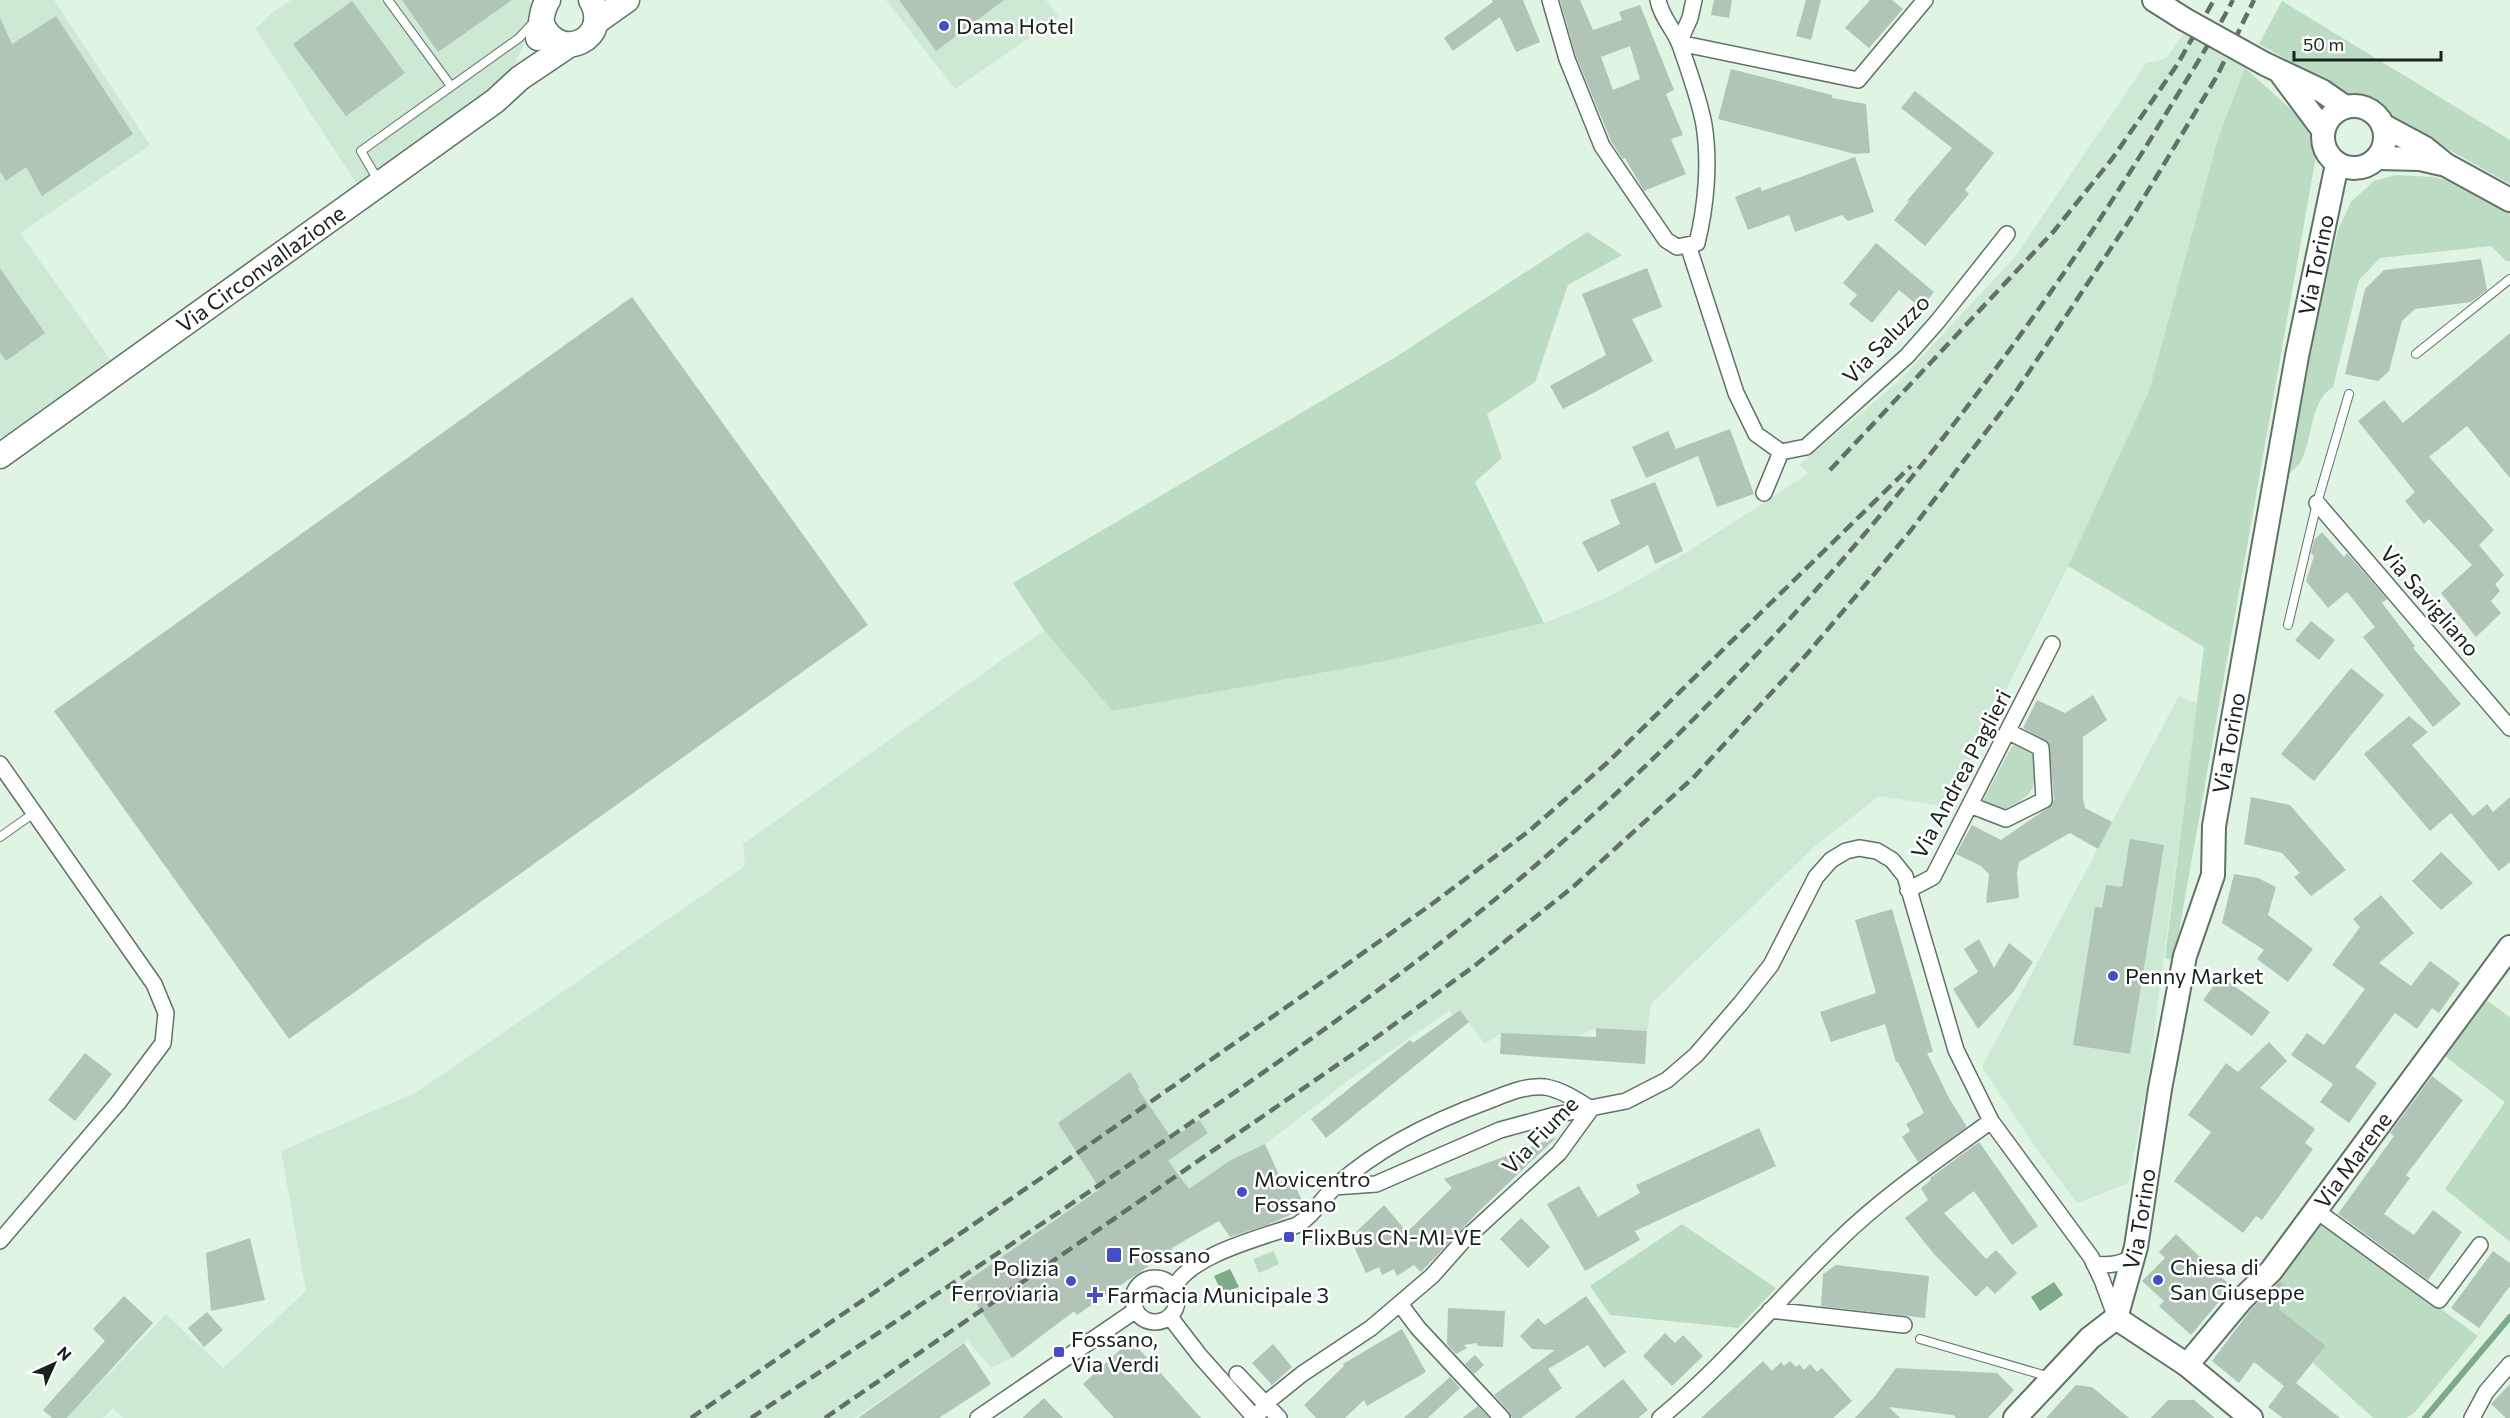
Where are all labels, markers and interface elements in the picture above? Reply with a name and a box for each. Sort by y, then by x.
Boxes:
place label: Dama Hotel [956,12,1074,39]
marker: Dama Hotel [937,19,951,33]
scale bar [2294,24,2441,62]
text: 50 m [2303,33,2344,55]
street label: Via Circonvallazione [171,199,350,338]
street label: Via Torino [2292,212,2339,318]
street label: Via Saluzzo [1836,288,1935,389]
street label: Via Savigliano [2375,540,2486,662]
street label: Via Andrea Paglieri [1905,685,2016,863]
street label: Via Torino [2206,690,2250,796]
place label: Penny Market [2125,962,2264,989]
marker: Penny Market [2106,969,2120,983]
street label: Via Fiume [1496,1090,1583,1179]
street label: Via Marene [2308,1106,2397,1213]
place label: Movicentro Fossano [1254,1165,1370,1217]
street label: Via Torino [2116,1166,2161,1273]
marker: Movicentro Fossano [1235,1185,1249,1199]
place label: FlixBus CN-MI-VE [1301,1223,1482,1250]
marker: FlixBus CN-MI-VE [1282,1230,1296,1244]
place label: Fossano [1128,1241,1210,1268]
marker: Fossano [1105,1246,1123,1264]
place label: Chiesa di San Giuseppe [2170,1253,2305,1305]
place label: Polizia Ferroviaria [951,1254,1059,1306]
marker: Chiesa di San Giuseppe [2151,1273,2165,1287]
marker: Polizia Ferroviaria [1064,1274,1078,1288]
place label: Farmacia Municipale 3 [1107,1281,1329,1308]
marker: Farmacia Municipale 3 [1088,1288,1102,1302]
place label: Fossano, Via Verdi [1071,1325,1159,1377]
north arrow [24,1334,84,1394]
text: N [54,1342,76,1364]
marker: Fossano, Via Verdi [1052,1345,1066,1359]

